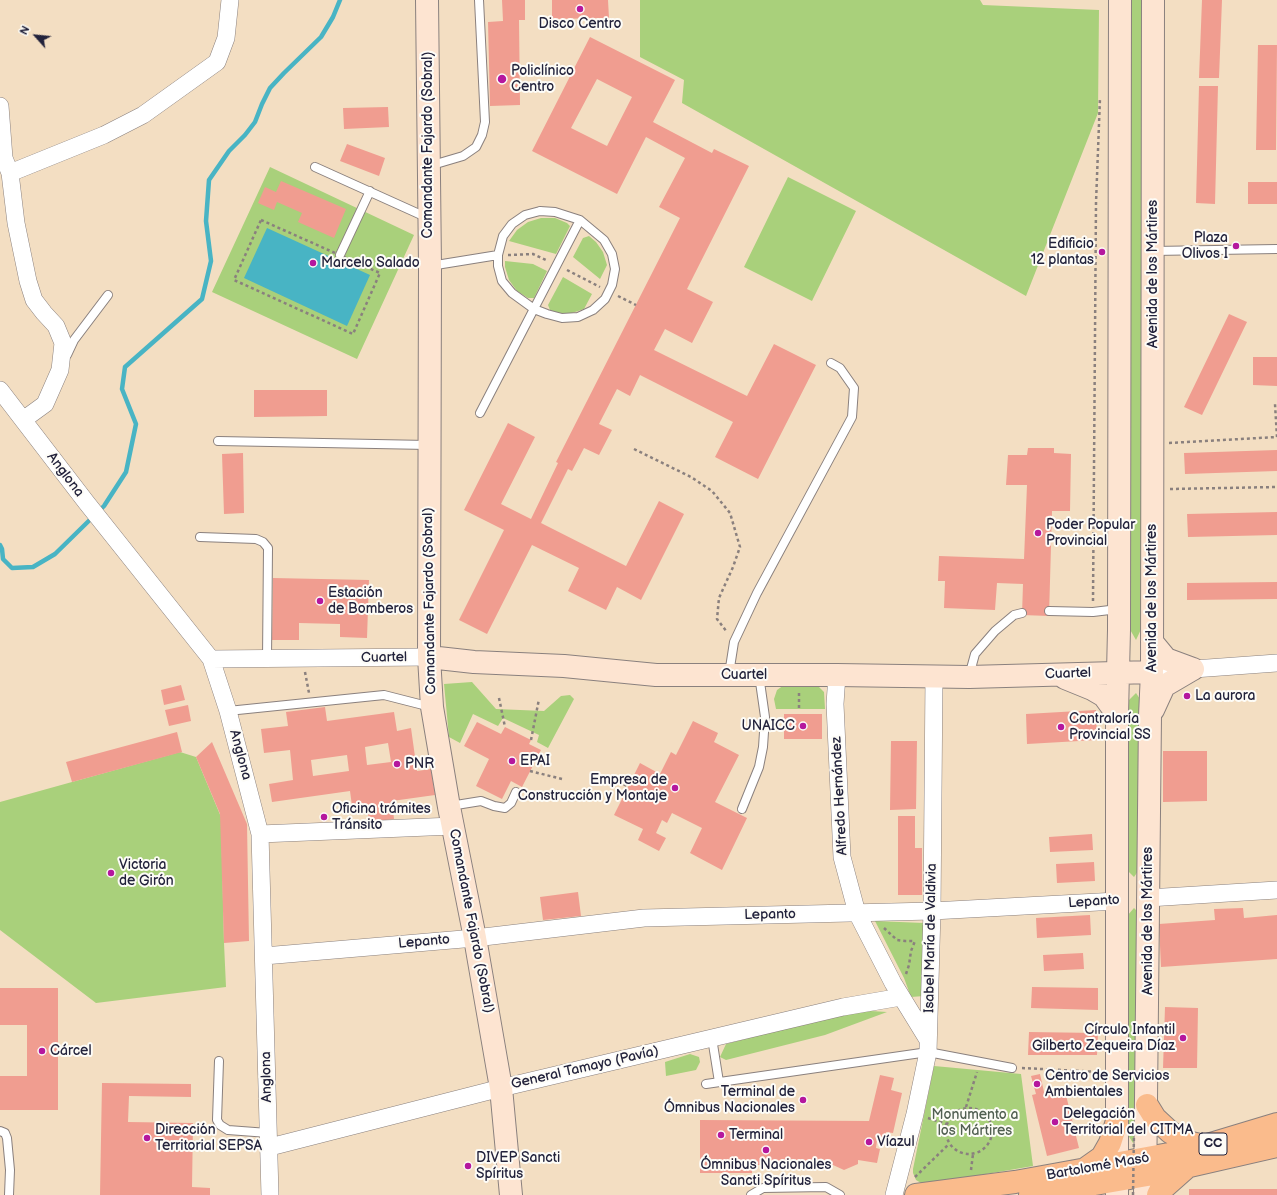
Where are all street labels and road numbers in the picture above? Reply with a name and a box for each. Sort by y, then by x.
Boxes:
street label: Comandante Fajardo (Sobral) [420,51,436,239]
street label: Avenida de los Mártires [1145,200,1161,348]
street label: Anglona [43,449,87,501]
street label: Comandante Fajardo (Sobral) [420,507,440,695]
street label: Avenida de los Mártires [1144,524,1160,672]
street label: Cuartel [361,649,407,667]
street label: Cuartel [1045,665,1091,683]
street label: Cuartel [721,667,767,683]
street label: Anglona [225,728,255,782]
street label: Alfredo Hernández [828,736,852,856]
street label: Comandante Fajardo (Sobral) [445,828,497,1014]
street label: Avenida de los Mártires [1140,847,1156,995]
street label: Isabel María de Valdivia [921,863,941,1013]
street label: Lepanto [1068,892,1120,912]
street label: Lepanto [744,906,796,924]
street label: Lepanto [398,931,450,953]
street label: General Tamayo (Pavía) [510,1043,660,1093]
street label: Anglona [258,1051,276,1103]
road number: CC [1199,1133,1227,1155]
street label: Bartolomé Masó [1045,1150,1151,1184]

